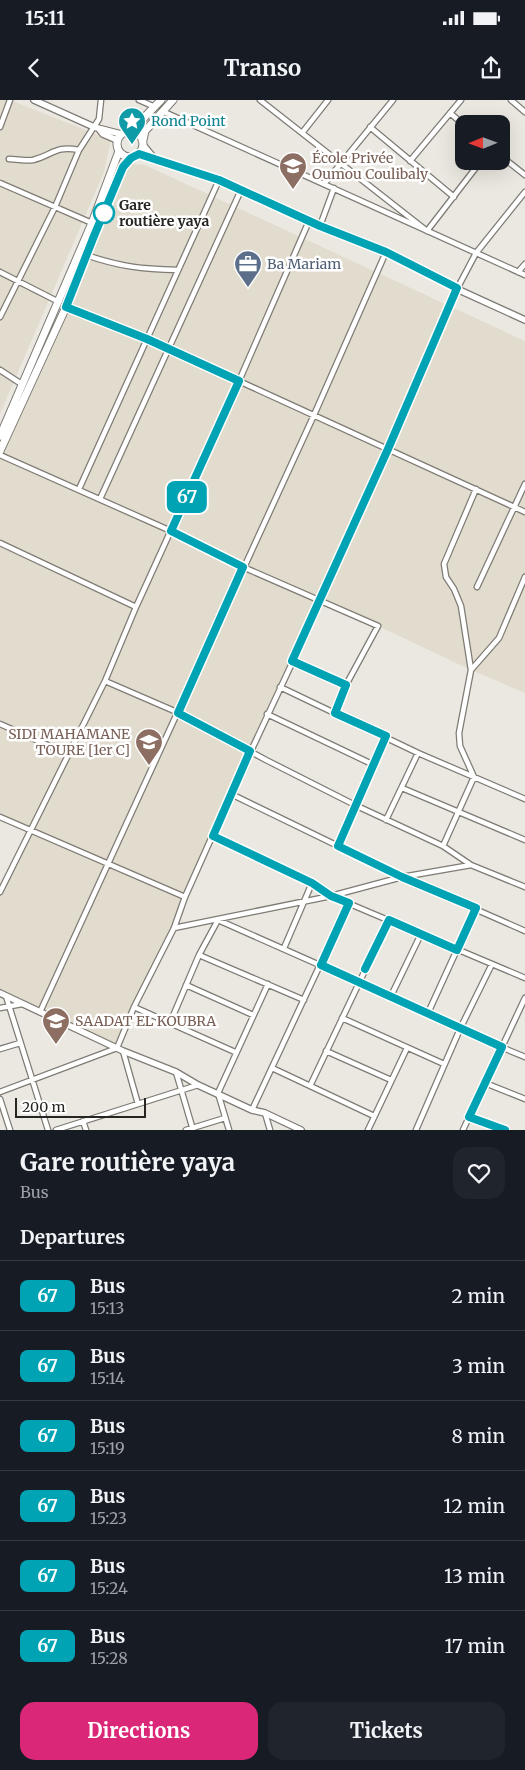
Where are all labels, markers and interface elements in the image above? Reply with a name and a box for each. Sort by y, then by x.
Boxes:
text: 15:11 [25,6,65,30]
icon: back [20,54,48,82]
text: Transo [224,54,301,82]
icon: share [477,54,505,82]
place icon: Rond Point [117,106,147,145]
place label: Rond Point [151,112,226,130]
north arrow [455,115,510,170]
map controls [455,115,510,170]
place label: École Privée Oumou Coulibaly [312,149,429,183]
school or university icon: École Privée Oumou Coulibaly [278,151,308,190]
place label: Gare routière yaya [119,196,209,230]
marker: Gare routière yaya [93,202,115,224]
office icon: Ba Mariam [233,249,263,288]
place label: Ba Mariam [267,255,341,273]
line badge: 67 [164,481,210,513]
text: 67 [177,485,197,508]
place label: SIDI MAHAMANE TOURE [1er C] [8,725,130,759]
school or university icon: SIDI MAHAMANE TOURE [1er C] [134,727,164,766]
school or university icon: SAADAT EL KOUBRA [41,1006,71,1045]
place label: SAADAT EL KOUBRA [75,1012,216,1030]
scale bar [15,1095,146,1118]
text: 200 m [22,1098,65,1116]
text: Gare routière yaya [20,1147,235,1178]
button: heart [453,1147,505,1199]
text: Bus [20,1182,49,1202]
text: Departures [20,1225,125,1249]
text: Bus [90,1274,125,1298]
text: 67 [37,1284,58,1307]
text: 2 min [452,1284,505,1308]
text: 15:13 [90,1298,125,1318]
text: Bus [90,1344,125,1368]
text: 67 [37,1354,58,1377]
text: 3 min [452,1354,505,1378]
text: 15:14 [90,1368,125,1388]
text: Bus [90,1414,125,1438]
text: 67 [37,1424,58,1447]
text: 8 min [452,1424,505,1448]
text: 15:19 [90,1438,125,1458]
text: Bus [90,1484,125,1508]
text: 67 [37,1494,58,1517]
text: 12 min [443,1494,505,1518]
text: 15:23 [90,1508,127,1528]
text: Bus [90,1554,125,1578]
text: 67 [37,1564,58,1587]
text: 13 min [444,1564,505,1588]
text: 15:24 [90,1578,128,1598]
text: Bus [90,1624,125,1648]
text: 67 [37,1634,58,1657]
text: 17 min [445,1634,505,1658]
text: 15:28 [90,1648,128,1668]
button: Directions [20,1702,258,1760]
button: Tickets [268,1702,505,1760]

